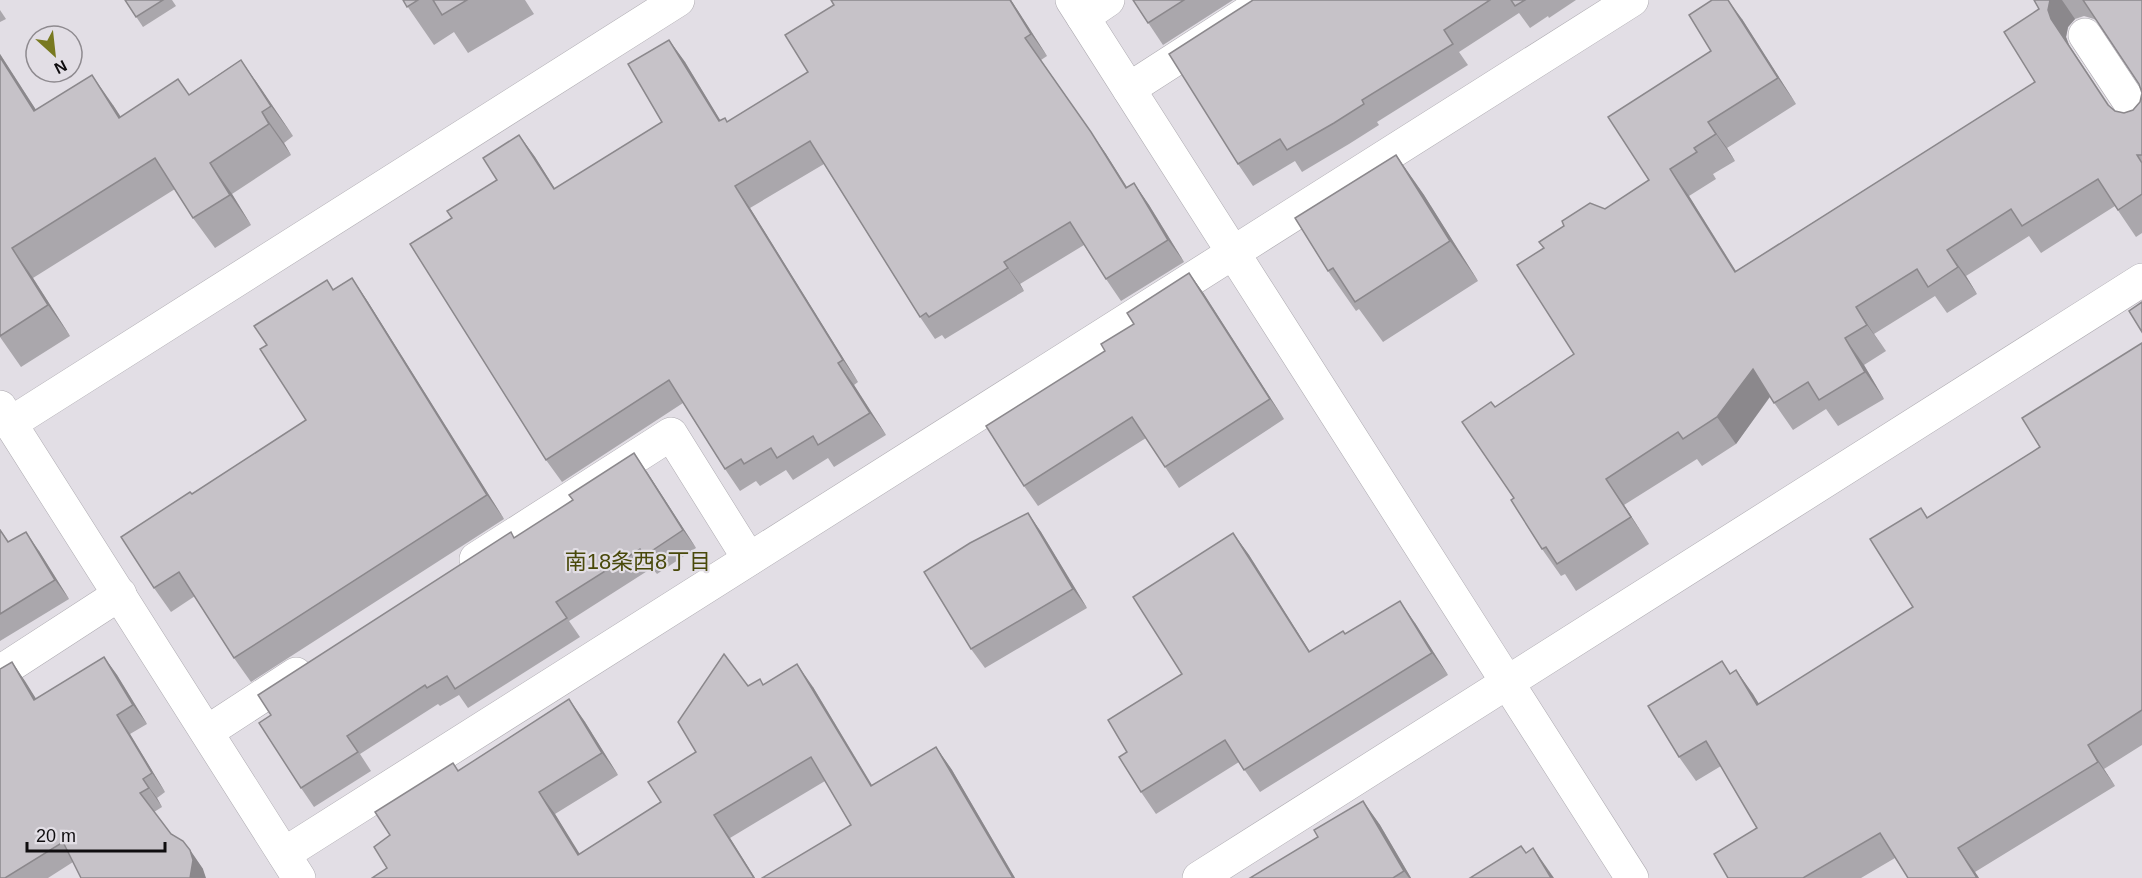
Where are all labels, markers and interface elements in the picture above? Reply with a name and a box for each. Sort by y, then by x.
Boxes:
north arrow [24,24,84,84]
text: N [52,57,70,77]
district label: 南18条西8丁目 [565,549,711,574]
scale bar [27,815,165,853]
text: 20 m [36,826,76,846]

